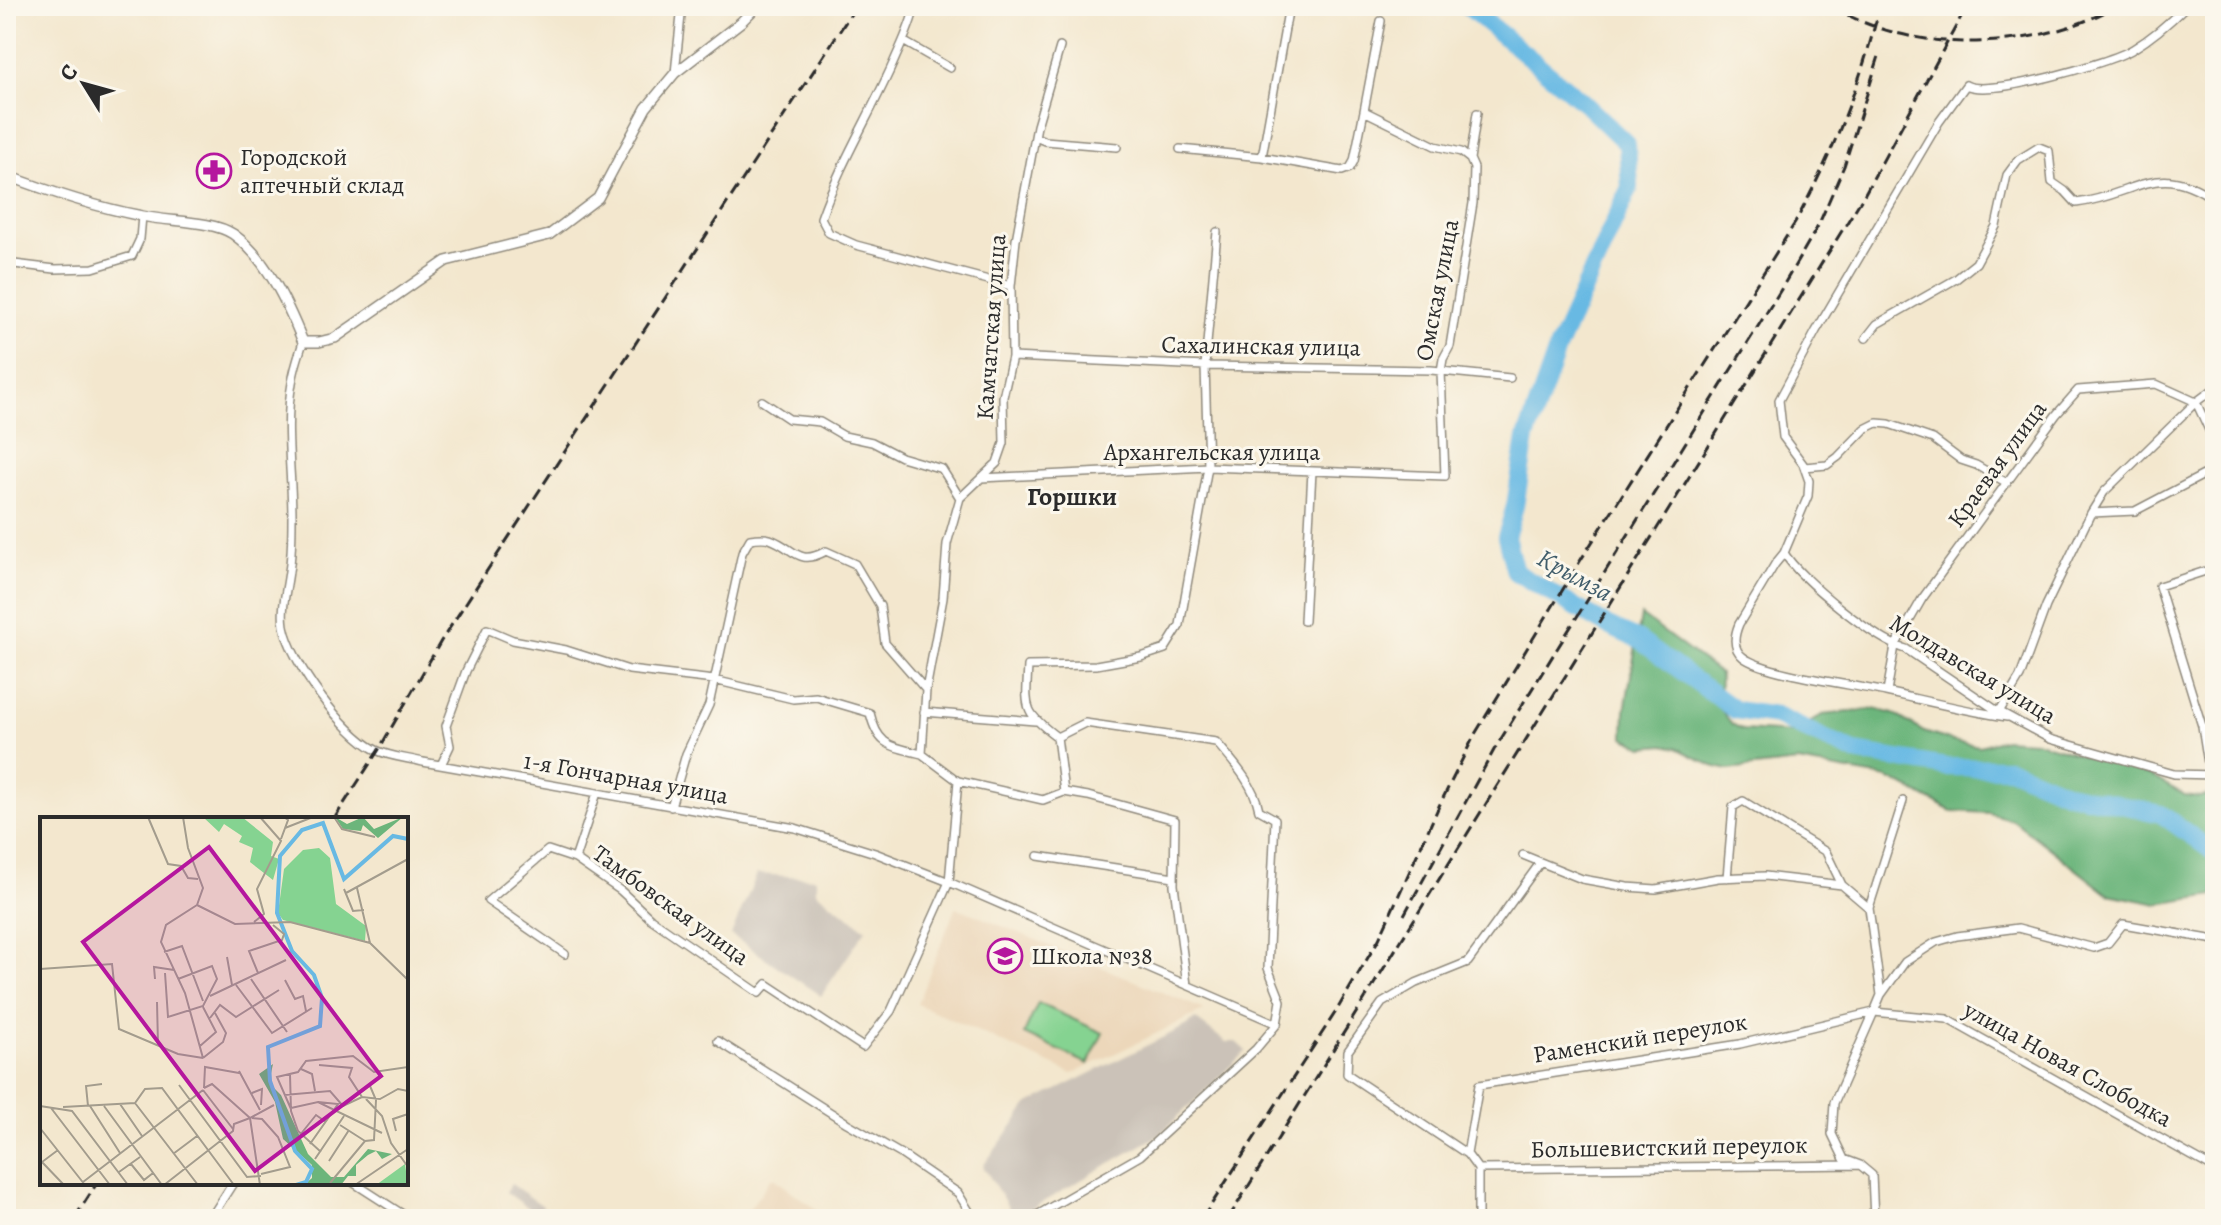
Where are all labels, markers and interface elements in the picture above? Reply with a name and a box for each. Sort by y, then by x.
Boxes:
north arrow [44,44,124,124]
text: С [53,58,85,87]
place label: Городской аптечный склад [240,141,404,201]
pharmacy icon: Городской аптечный склад [195,152,233,190]
street label: Омская улица [1408,216,1466,364]
street label: Камчатская улица [969,233,1013,421]
street label: Сахалинская улица [1161,328,1361,364]
street label: Краевая улица [1940,394,2054,534]
street label: Архангельская улица [1103,436,1320,468]
district label: Горшки [1027,479,1117,514]
water label: Крымза [1531,541,1619,610]
street label: Молдавская улица [1884,607,2062,731]
street label: 1-я Гончарная улица [521,744,731,812]
inset map [40,817,408,1185]
street label: Тамбовская улица [586,837,756,973]
school or university icon: Школа №38 [986,937,1024,975]
place label: Школа №38 [1031,940,1153,972]
street label: улица Новая Слободка [1957,993,2178,1135]
street label: Раменский переулок [1531,1005,1749,1071]
street label: Большевистский переулок [1530,1129,1808,1165]

